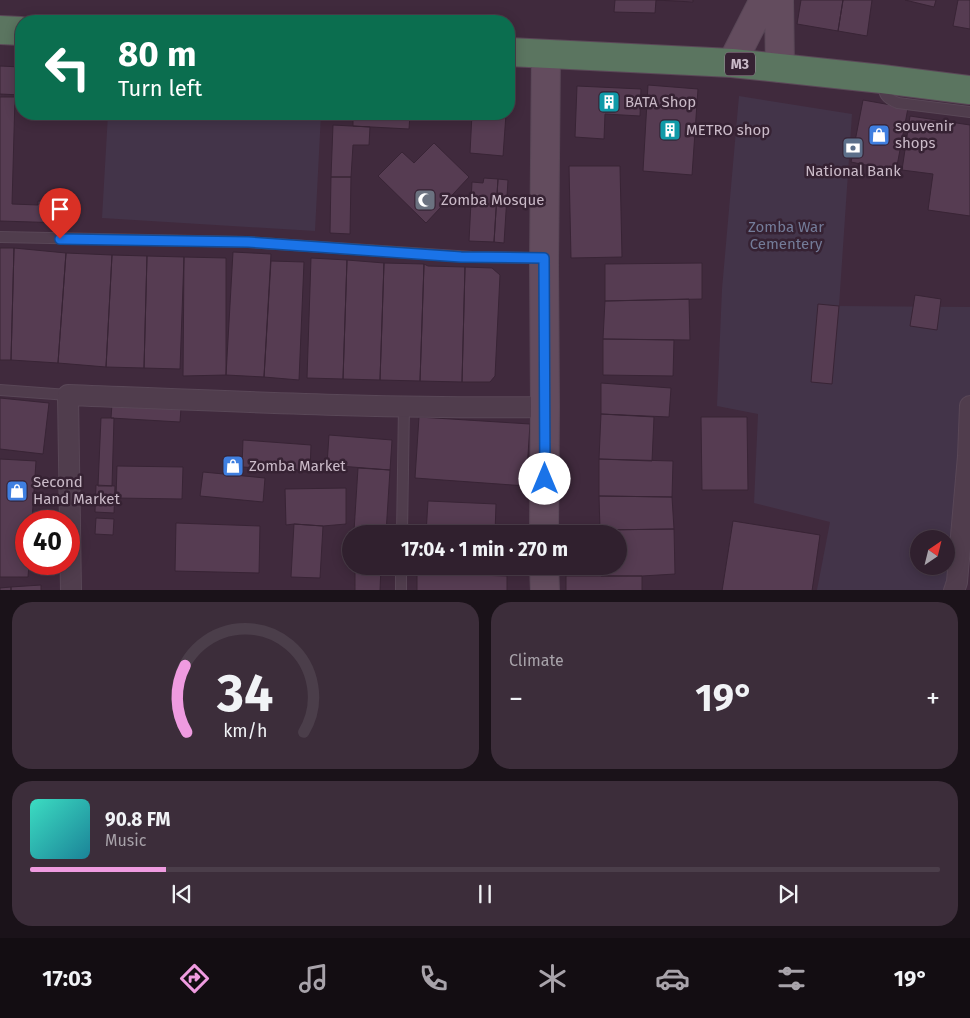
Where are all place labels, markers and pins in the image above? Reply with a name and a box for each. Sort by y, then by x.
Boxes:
building icon: BATA Shop [597,90,621,114]
place label: BATA Shop [625,93,696,111]
place label: souvenir shops [895,117,954,152]
building icon: METRO shop [658,118,682,142]
place label: METRO shop [686,121,770,139]
shop icon: souvenir shops [867,123,891,147]
bank icon: National Bank [841,136,865,160]
place label: National Bank [805,162,901,180]
pin [39,188,81,239]
mosque icon: Zomba Mosque [413,188,437,212]
place label: Zomba Mosque [441,191,544,209]
shop icon: Zomba Market [221,454,245,478]
place label: Zomba Market [249,457,346,475]
place label: Second Hand Market [33,473,120,508]
shop icon: Second Hand Market [5,479,29,503]

